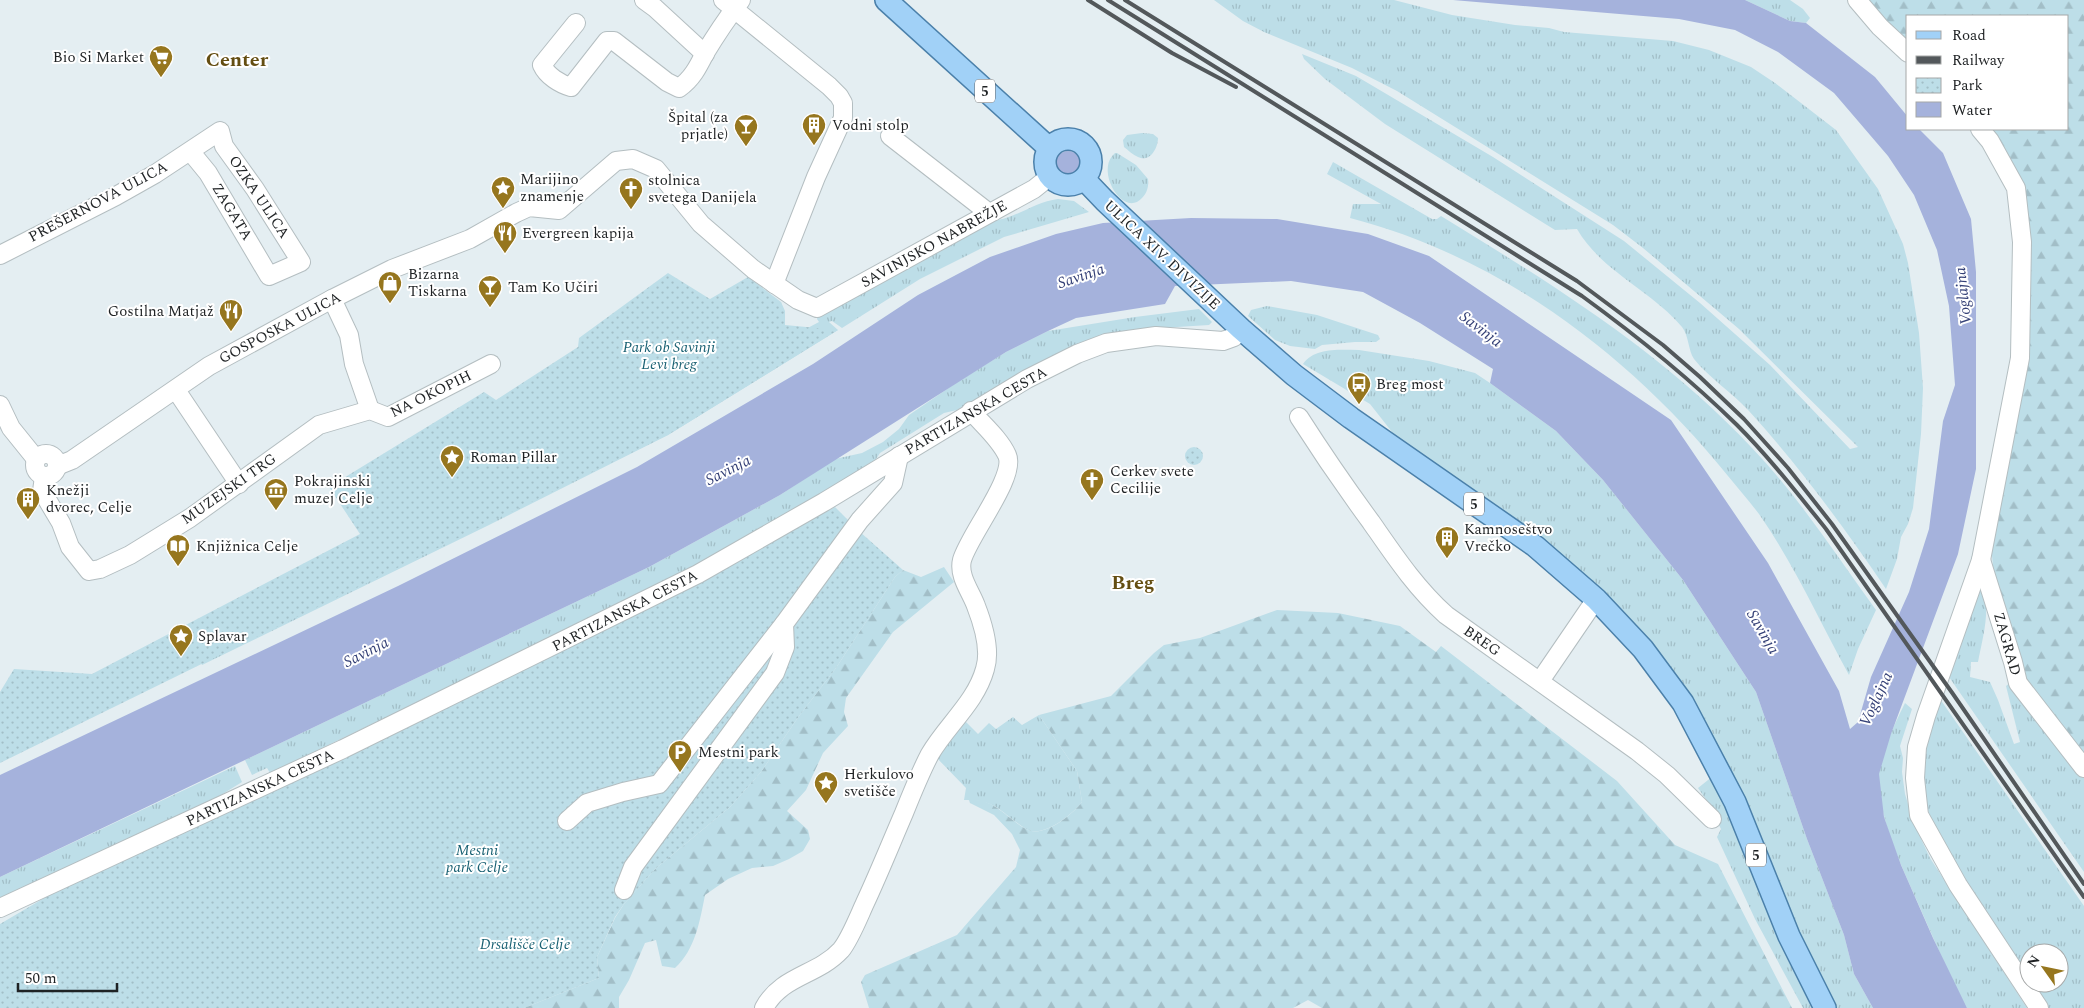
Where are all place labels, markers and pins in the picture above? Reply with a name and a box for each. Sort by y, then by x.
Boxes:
supermarket icon: Bio Si Market [148,44,174,78]
place label: Bio Si Market [53,46,144,69]
place label: Špital (za prjatle) [668,106,729,146]
building icon: Vodni stolp [801,112,827,146]
bar icon: Špital (za prjatle) [733,113,759,147]
place label: Vodni stolp [832,114,909,137]
place label: Marijino znamenje [520,168,584,208]
place label: stolnica svetega Danijela [648,169,757,209]
place icon: Marijino znamenje [490,175,516,209]
church icon: stolnica svetega Danijela [618,176,644,210]
restaurant icon: Evergreen kapija [492,220,518,254]
place label: Evergreen kapija [522,222,635,245]
place label: Bizarna Tiskarna [408,263,467,303]
shop icon: Bizarna Tiskarna [377,270,403,304]
bar icon: Tam Ko Učiri [477,274,503,308]
place label: Tam Ko Učiri [508,276,598,299]
restaurant icon: Gostilna Matjaž [218,298,244,332]
place label: Gostilna Matjaž [108,300,214,323]
bus stop icon: Breg most [1346,371,1372,405]
place label: Breg most [1376,373,1444,396]
place icon: Roman Pillar [439,444,465,478]
place label: Roman Pillar [470,446,557,469]
place label: Cerkev svete Cecilije [1110,460,1194,500]
church icon: Cerkev svete Cecilije [1079,467,1105,501]
place label: Pokrajinski muzej Celje [294,470,373,510]
museum icon: Pokrajinski muzej Celje [263,477,289,511]
place label: Knežji dvorec, Celje [46,479,132,519]
building icon: Knežji dvorec, Celje [15,486,41,520]
place label: Kamnoseštvo Vrečko [1464,518,1552,558]
building icon: Kamnoseštvo Vrečko [1434,525,1460,559]
library icon: Knjižnica Celje [165,533,191,567]
place label: Knjižnica Celje [196,535,298,558]
place icon: Splavar [168,623,194,657]
place label: Splavar [198,625,247,648]
parking icon: Mestni park [667,739,693,773]
place label: Mestni park [698,741,779,764]
place label: Herkulovo svetišče [844,763,914,803]
place icon: Herkulovo svetišče [813,770,839,804]

